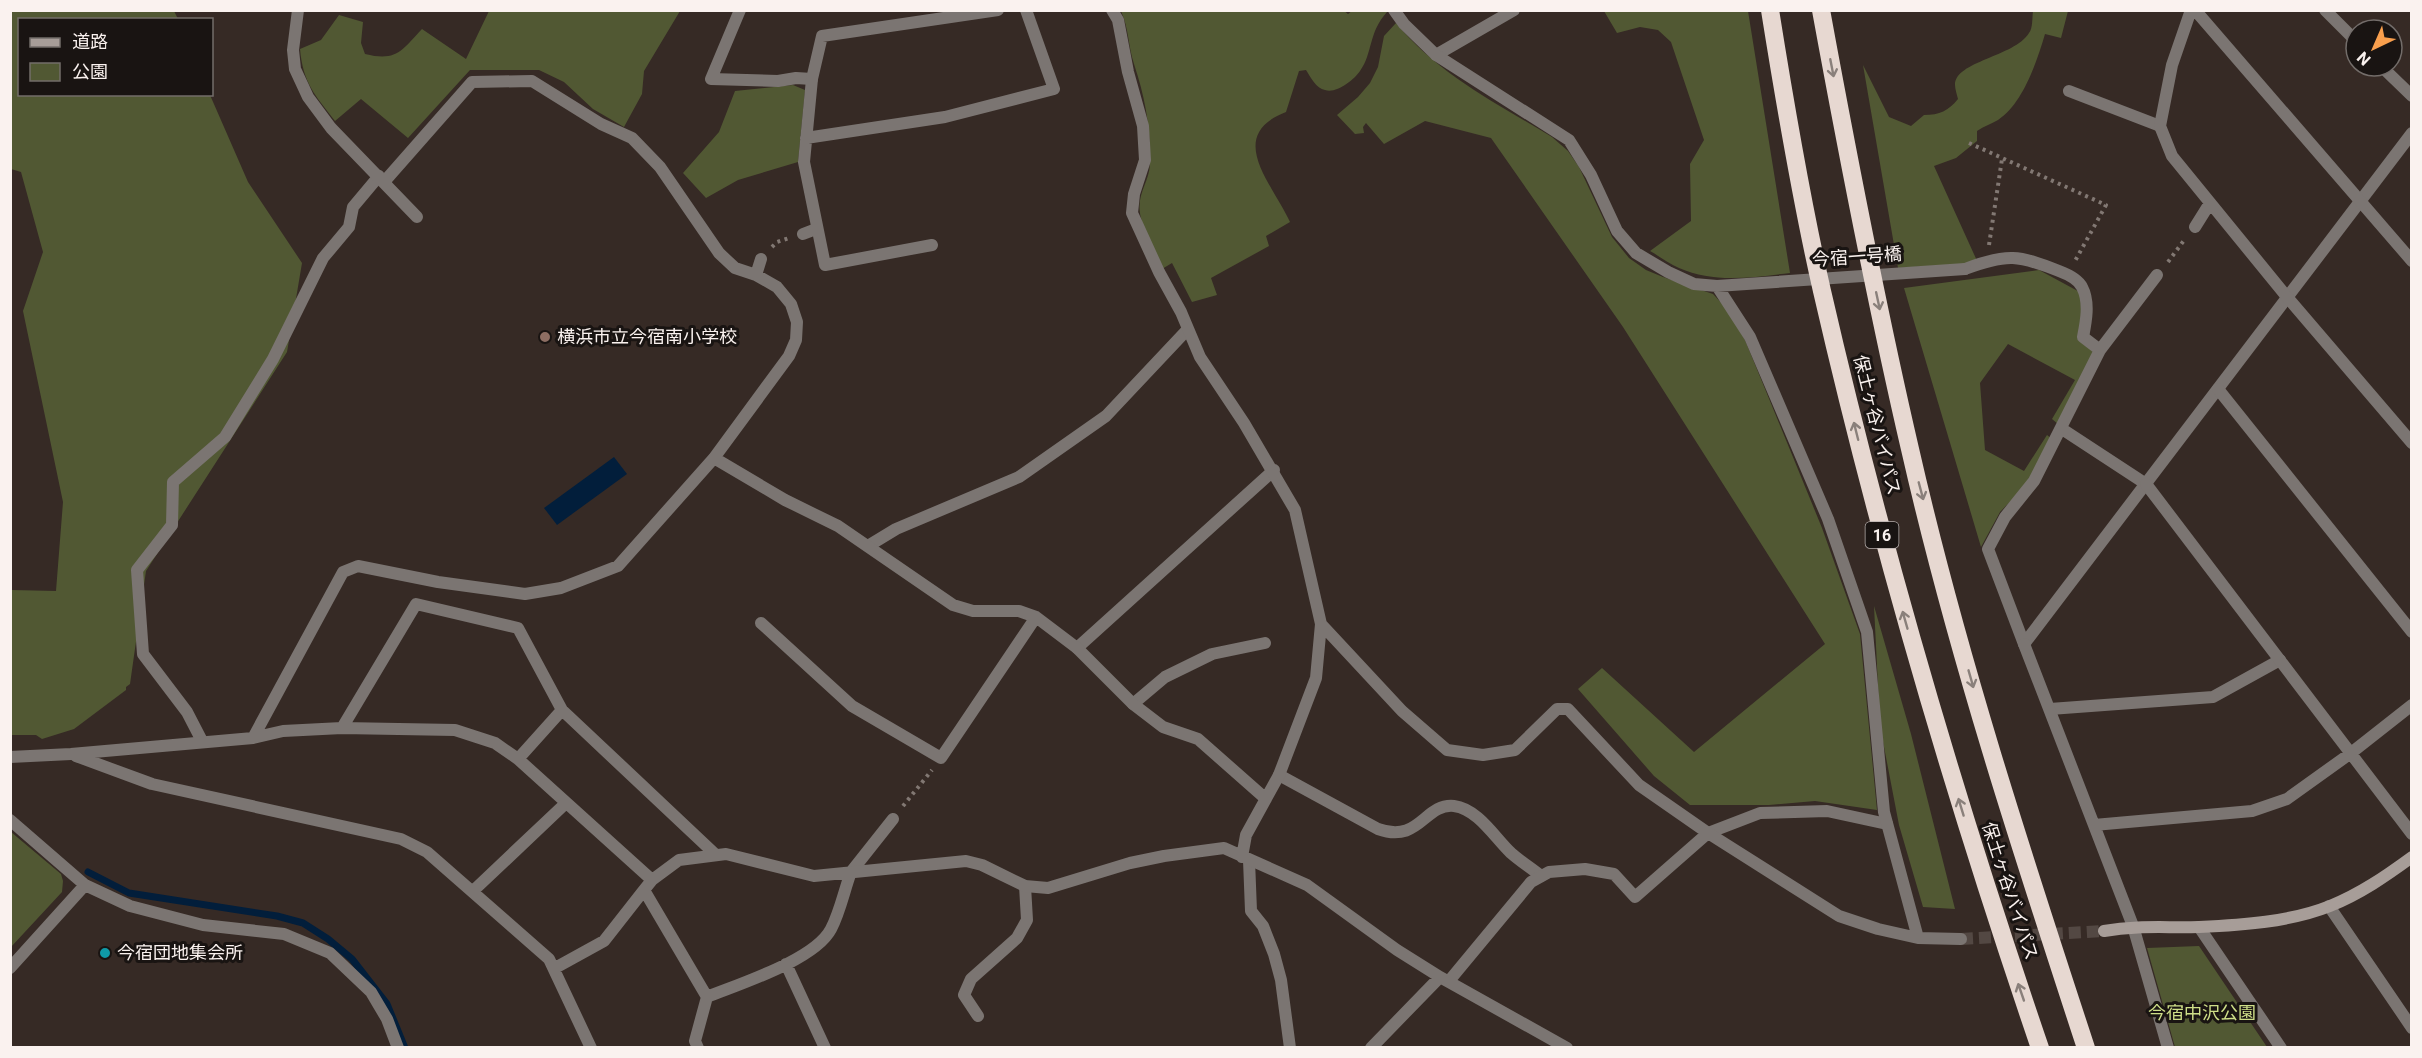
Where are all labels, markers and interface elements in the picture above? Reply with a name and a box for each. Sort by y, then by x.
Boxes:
legend [18,18,213,96]
north arrow [2344,18,2404,78]
text: 道路 [72,31,108,52]
text: N [2353,48,2375,69]
one-way arrow [1827,58,1838,77]
text: 公園 [72,61,108,82]
street label: 今宿一号橋 [1811,243,1903,270]
one-way arrow [1872,291,1884,310]
place label: 横浜市立今宿南小学校 [557,326,737,347]
marker: 横浜市立今宿南小学校 [538,330,552,344]
street label: 保土ヶ谷バイパス [1850,353,1905,497]
one-way arrow [1850,422,1862,441]
one-way arrow [1915,481,1927,500]
road number: 16 [1866,522,1898,548]
one-way arrow [1899,611,1910,630]
one-way arrow [1966,669,1977,688]
one-way arrow [1955,798,1966,817]
street label: 保土ヶ谷バイパス [1978,819,2043,962]
place label: 今宿団地集会所 [117,942,243,963]
marker: 今宿団地集会所 [98,946,112,960]
one-way arrow [2015,983,2026,1002]
park label: 今宿中沢公園 [2148,1002,2256,1023]

